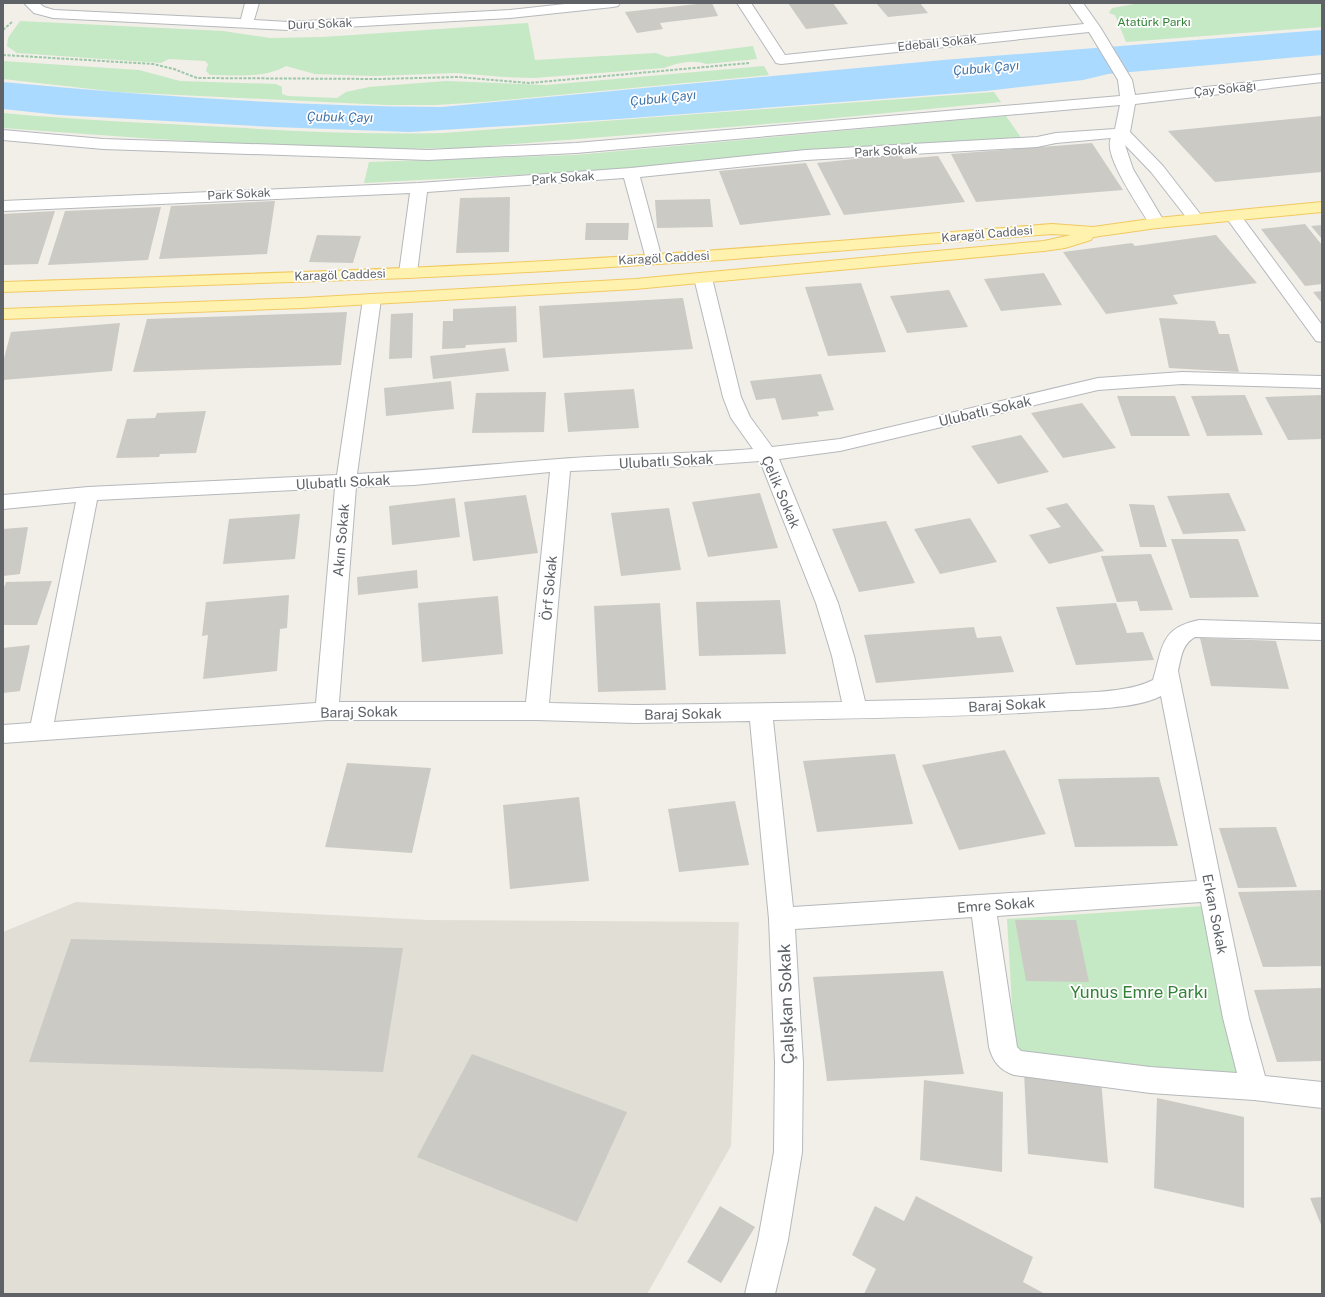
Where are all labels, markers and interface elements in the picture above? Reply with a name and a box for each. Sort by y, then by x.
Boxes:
park label: Atatürk Parkı [1117,15,1191,29]
street label: Duru Sokak [287,16,353,32]
street label: Edebali Sokak [897,32,977,54]
water label: Çubuk Çayı [952,58,1020,78]
street label: Çay Sokağı [1193,79,1257,99]
water label: Çubuk Çayı [629,87,697,109]
water label: Çubuk Çayı [307,109,373,125]
street label: Park Sokak [854,142,918,160]
street label: Park Sokak [531,169,595,187]
street label: Park Sokak [207,185,271,203]
street label: Karagöl Caddesi [941,223,1033,245]
street label: Karagöl Caddesi [618,249,710,267]
street label: Karagöl Caddesi [294,266,386,284]
street label: Ulubatlı Sokak [937,393,1033,429]
street label: Ulubatlı Sokak [618,451,714,471]
street label: Çelik Sokak [759,453,803,531]
street label: Ulubatlı Sokak [295,472,391,492]
street label: Akın Sokak [330,503,352,577]
street label: Örf Sokak [536,554,560,621]
street label: Baraj Sokak [968,695,1046,715]
street label: Baraj Sokak [320,703,398,721]
street label: Baraj Sokak [644,705,722,723]
street label: Erkan Sokak [1199,872,1231,956]
street label: Emre Sokak [957,894,1035,916]
street label: Çalışkan Sokak [774,943,798,1065]
park label: Yunus Emre Parkı [1070,982,1208,1002]

